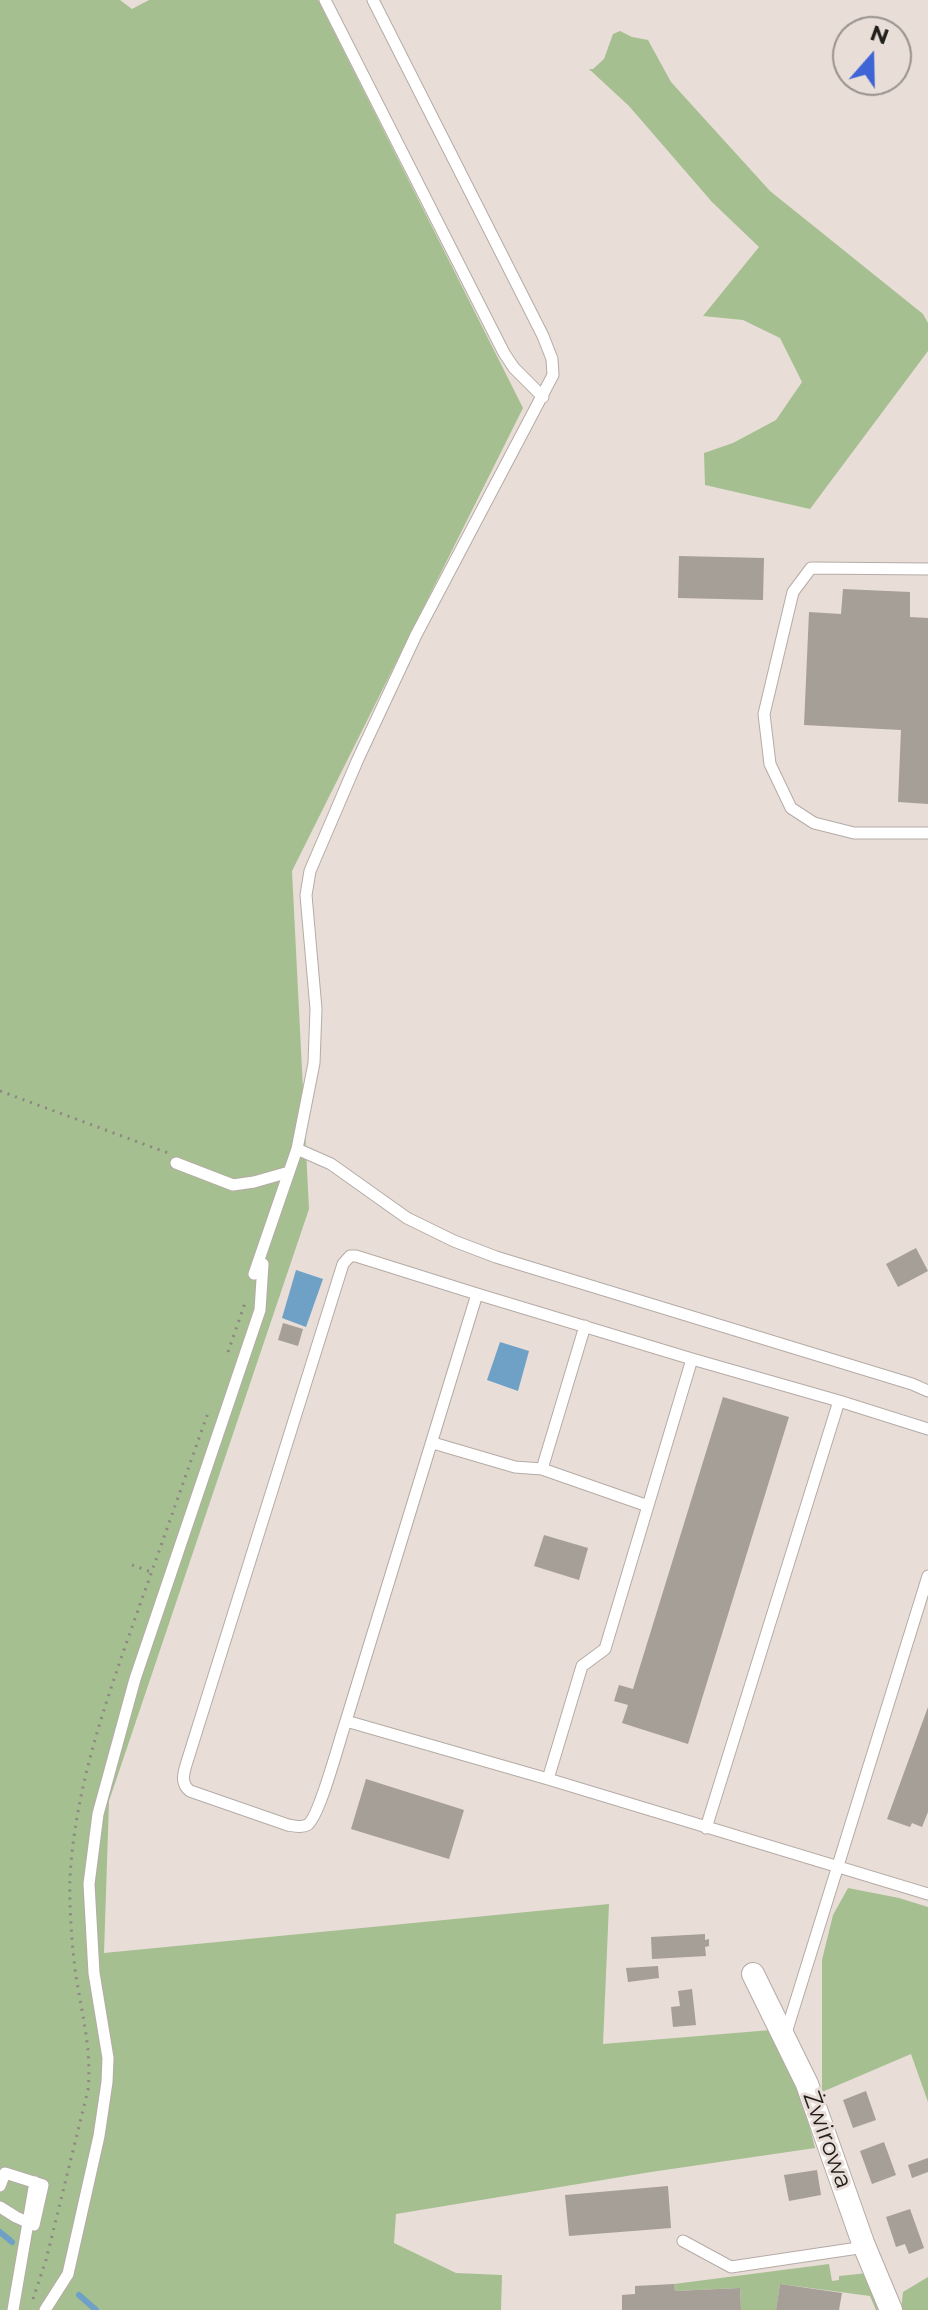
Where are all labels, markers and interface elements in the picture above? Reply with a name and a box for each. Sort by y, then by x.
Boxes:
north arrow [832,16,912,96]
text: N [867,19,893,51]
street label: Żwirowa [796,2087,858,2193]

